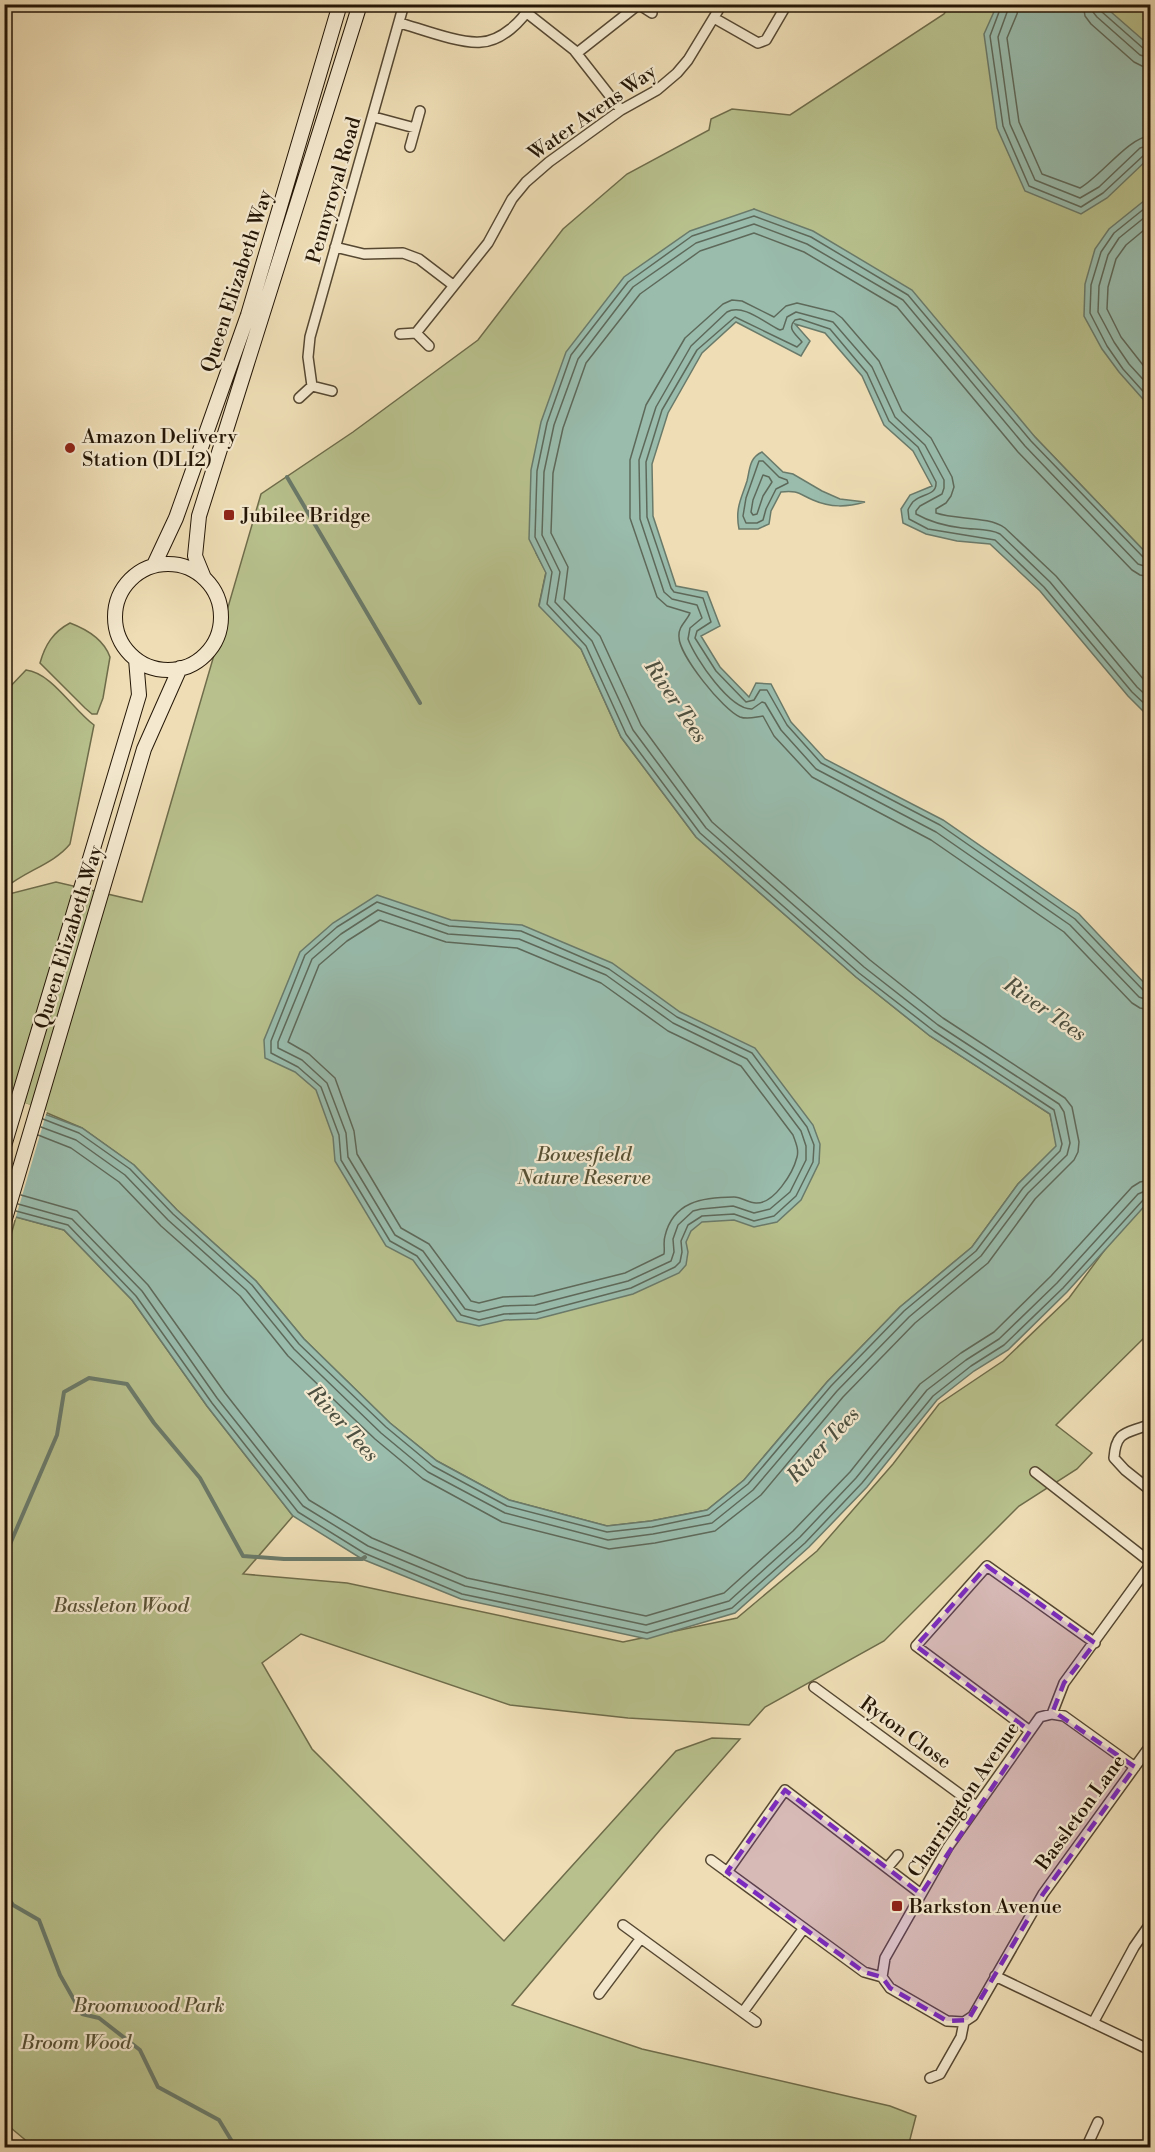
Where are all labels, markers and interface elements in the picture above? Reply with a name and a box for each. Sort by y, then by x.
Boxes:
street label: Water Avens Way [523,60,662,167]
street label: Pennyroyal Road [302,114,367,267]
street label: Queen Elizabeth Way [196,187,279,376]
place label: Amazon Delivery Station (DLI2) [81,425,237,473]
marker: Amazon Delivery Station (DLI2) [63,441,77,455]
place label: Jubilee Bridge [240,504,370,529]
marker: Jubilee Bridge [222,508,236,522]
water label: River Tees [637,654,712,748]
street label: Queen Elizabeth Way [30,842,109,1032]
water label: River Tees [997,971,1091,1048]
park label: Bowesfield Nature Reserve [516,1143,651,1191]
water label: River Tees [300,1379,384,1468]
water label: River Tees [781,1402,866,1490]
park label: Bassleton Wood [52,1594,190,1619]
street label: Ryton Close [854,1692,956,1775]
street label: Charrington Avenue [903,1717,1026,1883]
street label: Bassleton Lane [1030,1750,1132,1877]
place label: Barkston Avenue [908,1895,1062,1920]
marker: Barkston Avenue [890,1899,904,1913]
park label: Broomwood Park [72,1994,225,2019]
park label: Broom Wood [20,2031,132,2056]

